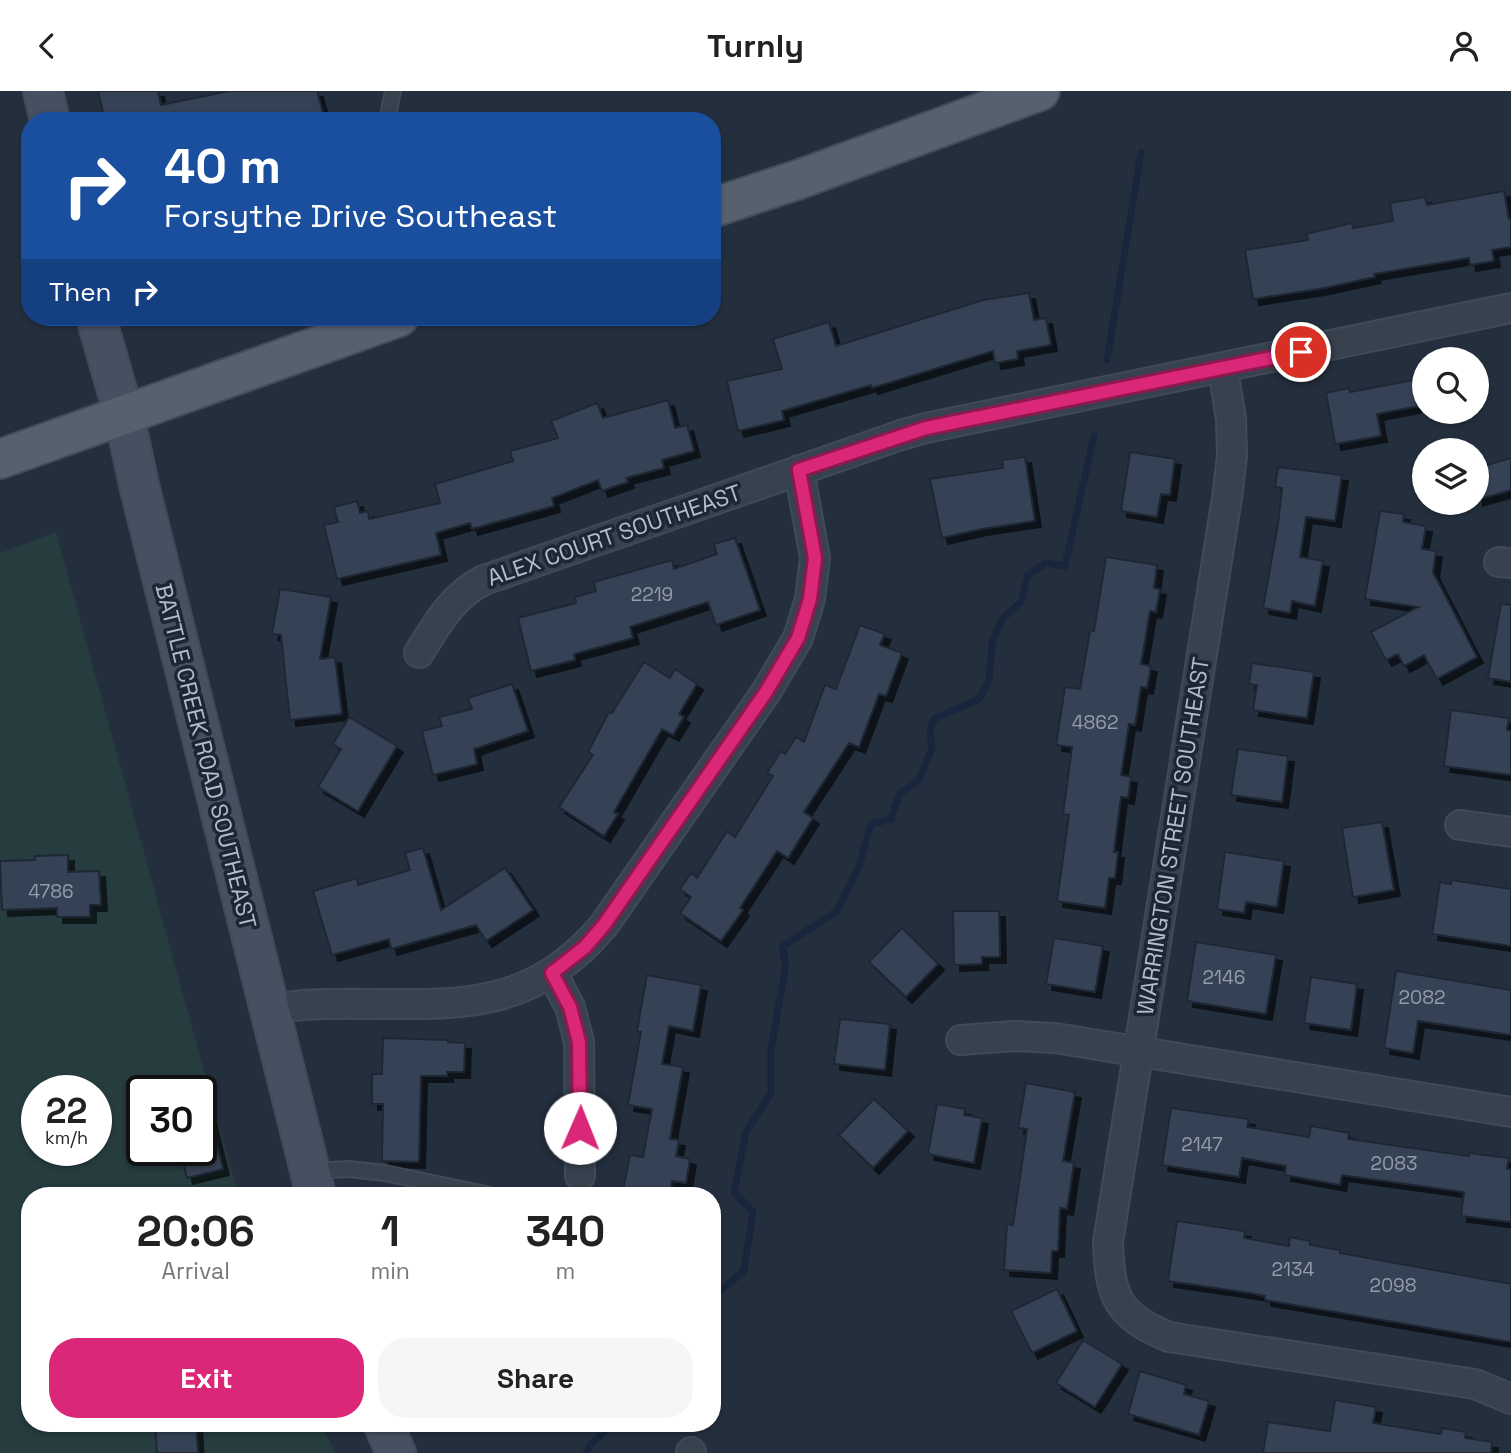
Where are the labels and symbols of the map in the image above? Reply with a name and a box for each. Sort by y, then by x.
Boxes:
pin [1271,322,1331,382]
street label: ALEX COURT SOUTHEAST [483,477,745,593]
street label: BATTLE CREEK ROAD SOUTHEAST [149,580,263,932]
house number: 2219 [631,582,673,607]
street label: WARRINGTON STREET SOUTHEAST [1130,655,1216,1017]
house number: 4862 [1072,710,1118,735]
house number: 4786 [28,879,74,904]
house number: 2146 [1203,965,1245,990]
house number: 2082 [1399,985,1445,1010]
speed limit sign: 30 [126,1075,217,1166]
position arrow [543,1091,617,1165]
house number: 2147 [1181,1132,1223,1157]
house number: 2083 [1371,1151,1417,1176]
house number: 2134 [1272,1257,1314,1282]
house number: 2098 [1369,1273,1417,1298]

